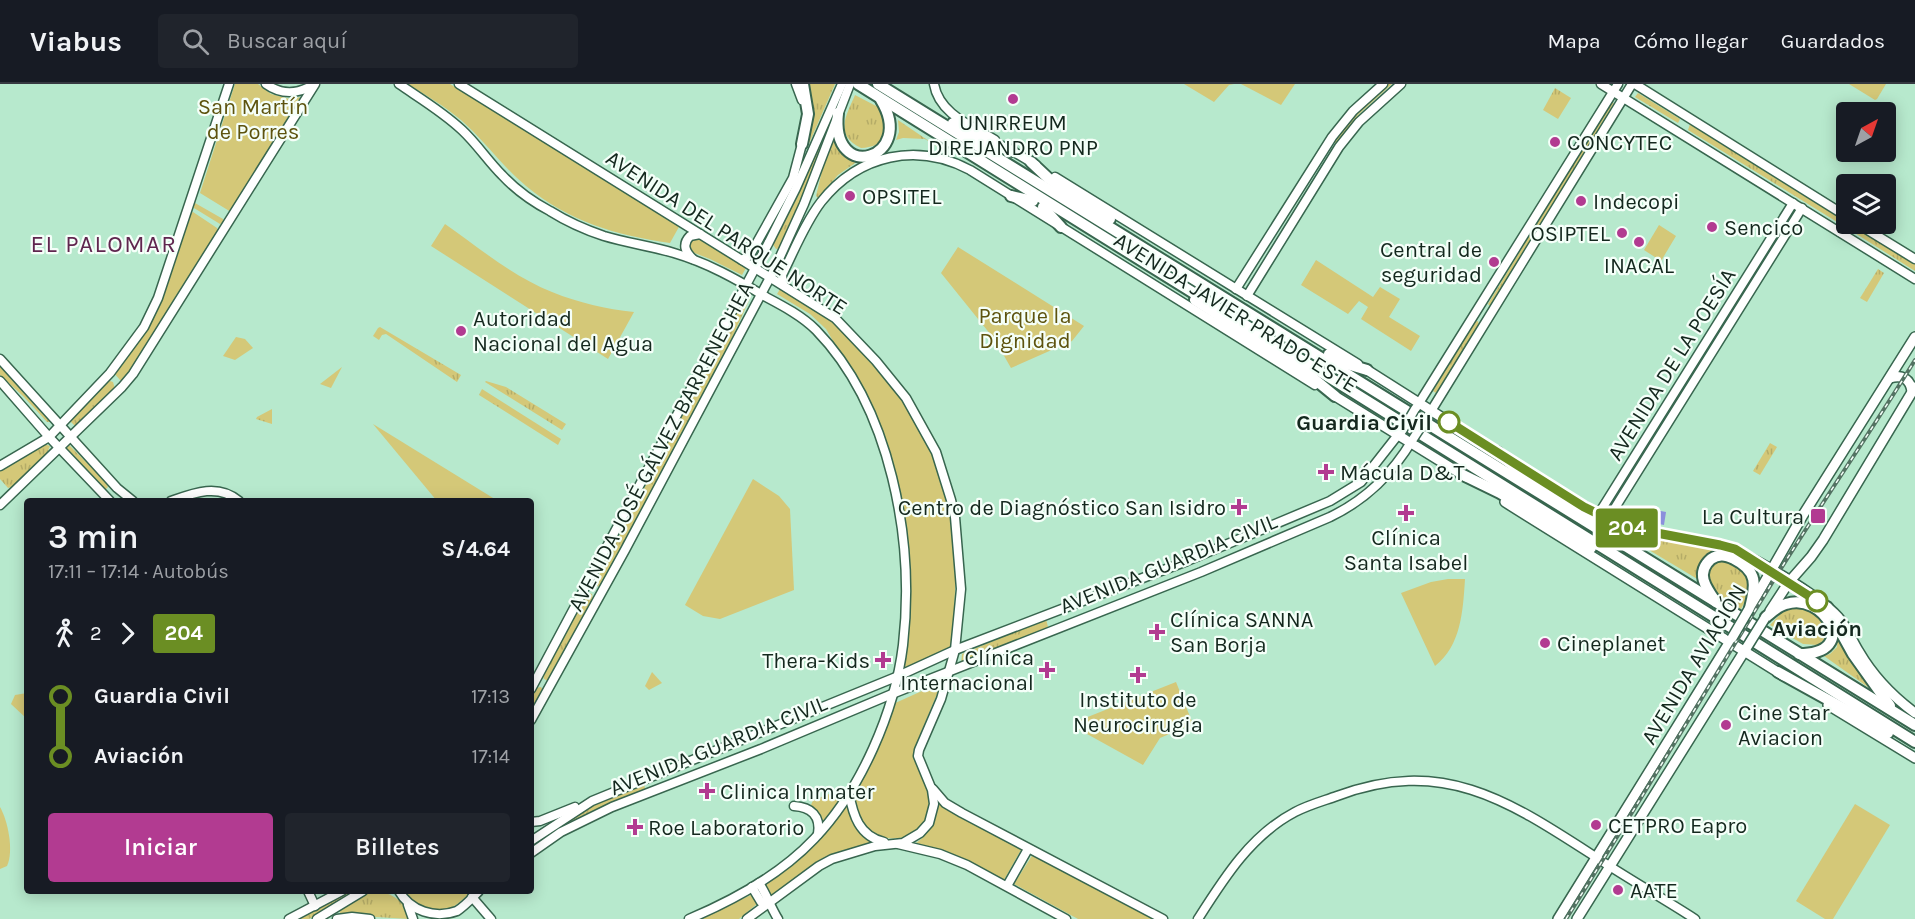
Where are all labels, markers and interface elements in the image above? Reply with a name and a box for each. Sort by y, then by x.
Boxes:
search box [158,14,578,68]
text: Viabus [30,25,122,58]
icon: search [179,25,212,58]
text: Buscar aquí [227,28,347,54]
text: Mapa [1547,29,1601,53]
text: Cómo llegar [1634,29,1748,53]
text: Guardados [1781,29,1885,53]
marker: UNIRREUM DIREJANDRO PNP [1006,92,1020,106]
park label: San Martín de Porres [198,94,308,145]
north arrow [1836,102,1896,162]
map controls [1836,102,1896,234]
place label: UNIRREUM DIREJANDRO PNP [928,110,1098,161]
place label: CONCYTEC [1567,130,1672,156]
marker: CONCYTEC [1548,135,1562,149]
street label: AVENIDA DEL PARQUE NORTE [601,145,852,321]
button: layers [1836,174,1896,234]
place label: OPSITEL [862,184,942,210]
marker: OPSITEL [843,189,857,203]
place label: Indecopi [1593,189,1680,215]
marker: Indecopi [1574,194,1588,208]
place label: Sencico [1724,215,1803,241]
marker: Sencico [1705,220,1719,234]
place label: OSIPTEL [1531,221,1611,247]
marker: OSIPTEL [1615,226,1629,240]
street label: AVENIDA JAVIER PRADO ESTE [1109,227,1362,399]
district label: EL PALOMAR [30,230,178,258]
marker: INACAL [1632,235,1646,249]
place label: Central de seguridad [1380,237,1482,288]
place label: INACAL [1604,253,1675,279]
marker: Central de seguridad [1487,255,1501,269]
street label: AVENIDA DE LA POESÍA [1601,263,1742,465]
street label: AVENIDA JOSÉ GÁLVEZ BARRENECHEA [562,276,759,616]
park label: Parque la Dignidad [978,303,1072,354]
place label: Autoridad Nacional del Agua [473,306,653,357]
marker: Autoridad Nacional del Agua [454,324,468,338]
place label: Guardia Civil [1296,410,1432,436]
marker: Guardia Civil [1438,411,1460,433]
place label: Mácula D&T [1340,460,1465,486]
marker: Mácula D&T [1317,463,1335,481]
place label: Centro de Diagnóstico San Isidro [898,495,1226,521]
marker: Centro de Diagnóstico San Isidro [1230,498,1248,516]
marker: Clínica Santa Isabel [1397,504,1415,522]
place label: La Cultura [1702,504,1804,530]
marker: La Cultura [1809,507,1827,525]
street label: AVENIDA GUARDIA CIVIL [1056,508,1281,619]
line badge: 204 [1592,508,1662,548]
text: 204 [1608,516,1646,540]
text: 3 min [48,518,139,556]
place label: Clínica Santa Isabel [1344,525,1468,576]
text: S/4.64 [441,536,510,562]
text: 17:11 – 17:14 · Autobús [48,560,229,583]
street label: AVENIDA AVIACIÓN [1635,579,1752,749]
marker: Aviación [1806,590,1828,612]
place label: Clínica SANNA San Borja [1170,607,1314,658]
place label: Aviación [1772,616,1862,642]
icon: walk [48,617,81,650]
icon: forward [111,617,144,650]
text: 204 [165,621,203,645]
text: 2 [90,622,102,645]
marker: Clínica SANNA San Borja [1148,623,1166,641]
place label: Cineplanet [1557,631,1666,657]
marker: Cineplanet [1538,636,1552,650]
place label: Clínica Internacional [900,645,1034,696]
place label: Thera-Kids [762,648,870,674]
marker: Thera-Kids [874,651,892,669]
marker: Clínica Internacional [1038,661,1056,679]
marker: Instituto de Neurocirugia [1129,666,1147,684]
text: Guardia Civil [94,683,230,709]
text: 17:13 [471,685,510,708]
place label: Instituto de Neurocirugia [1073,687,1203,738]
street label: AVENIDA GUARDIA CIVIL [606,690,831,801]
place label: Cine Star Aviacion [1738,700,1830,751]
marker: Cine Star Aviacion [1719,718,1733,732]
text: Aviación [94,743,184,769]
text: 17:14 [472,745,510,768]
place label: Clinica Inmater [720,779,874,805]
marker: Clinica Inmater [698,782,716,800]
button: Iniciar [48,813,273,882]
button: Billetes [285,813,510,882]
place label: CETPRO Eapro [1608,813,1747,839]
place label: Roe Laboratorio [648,815,804,841]
marker: Roe Laboratorio [626,818,644,836]
marker: CETPRO Eapro [1589,818,1603,832]
place label: AATE [1630,878,1678,904]
marker: AATE [1611,883,1625,897]

